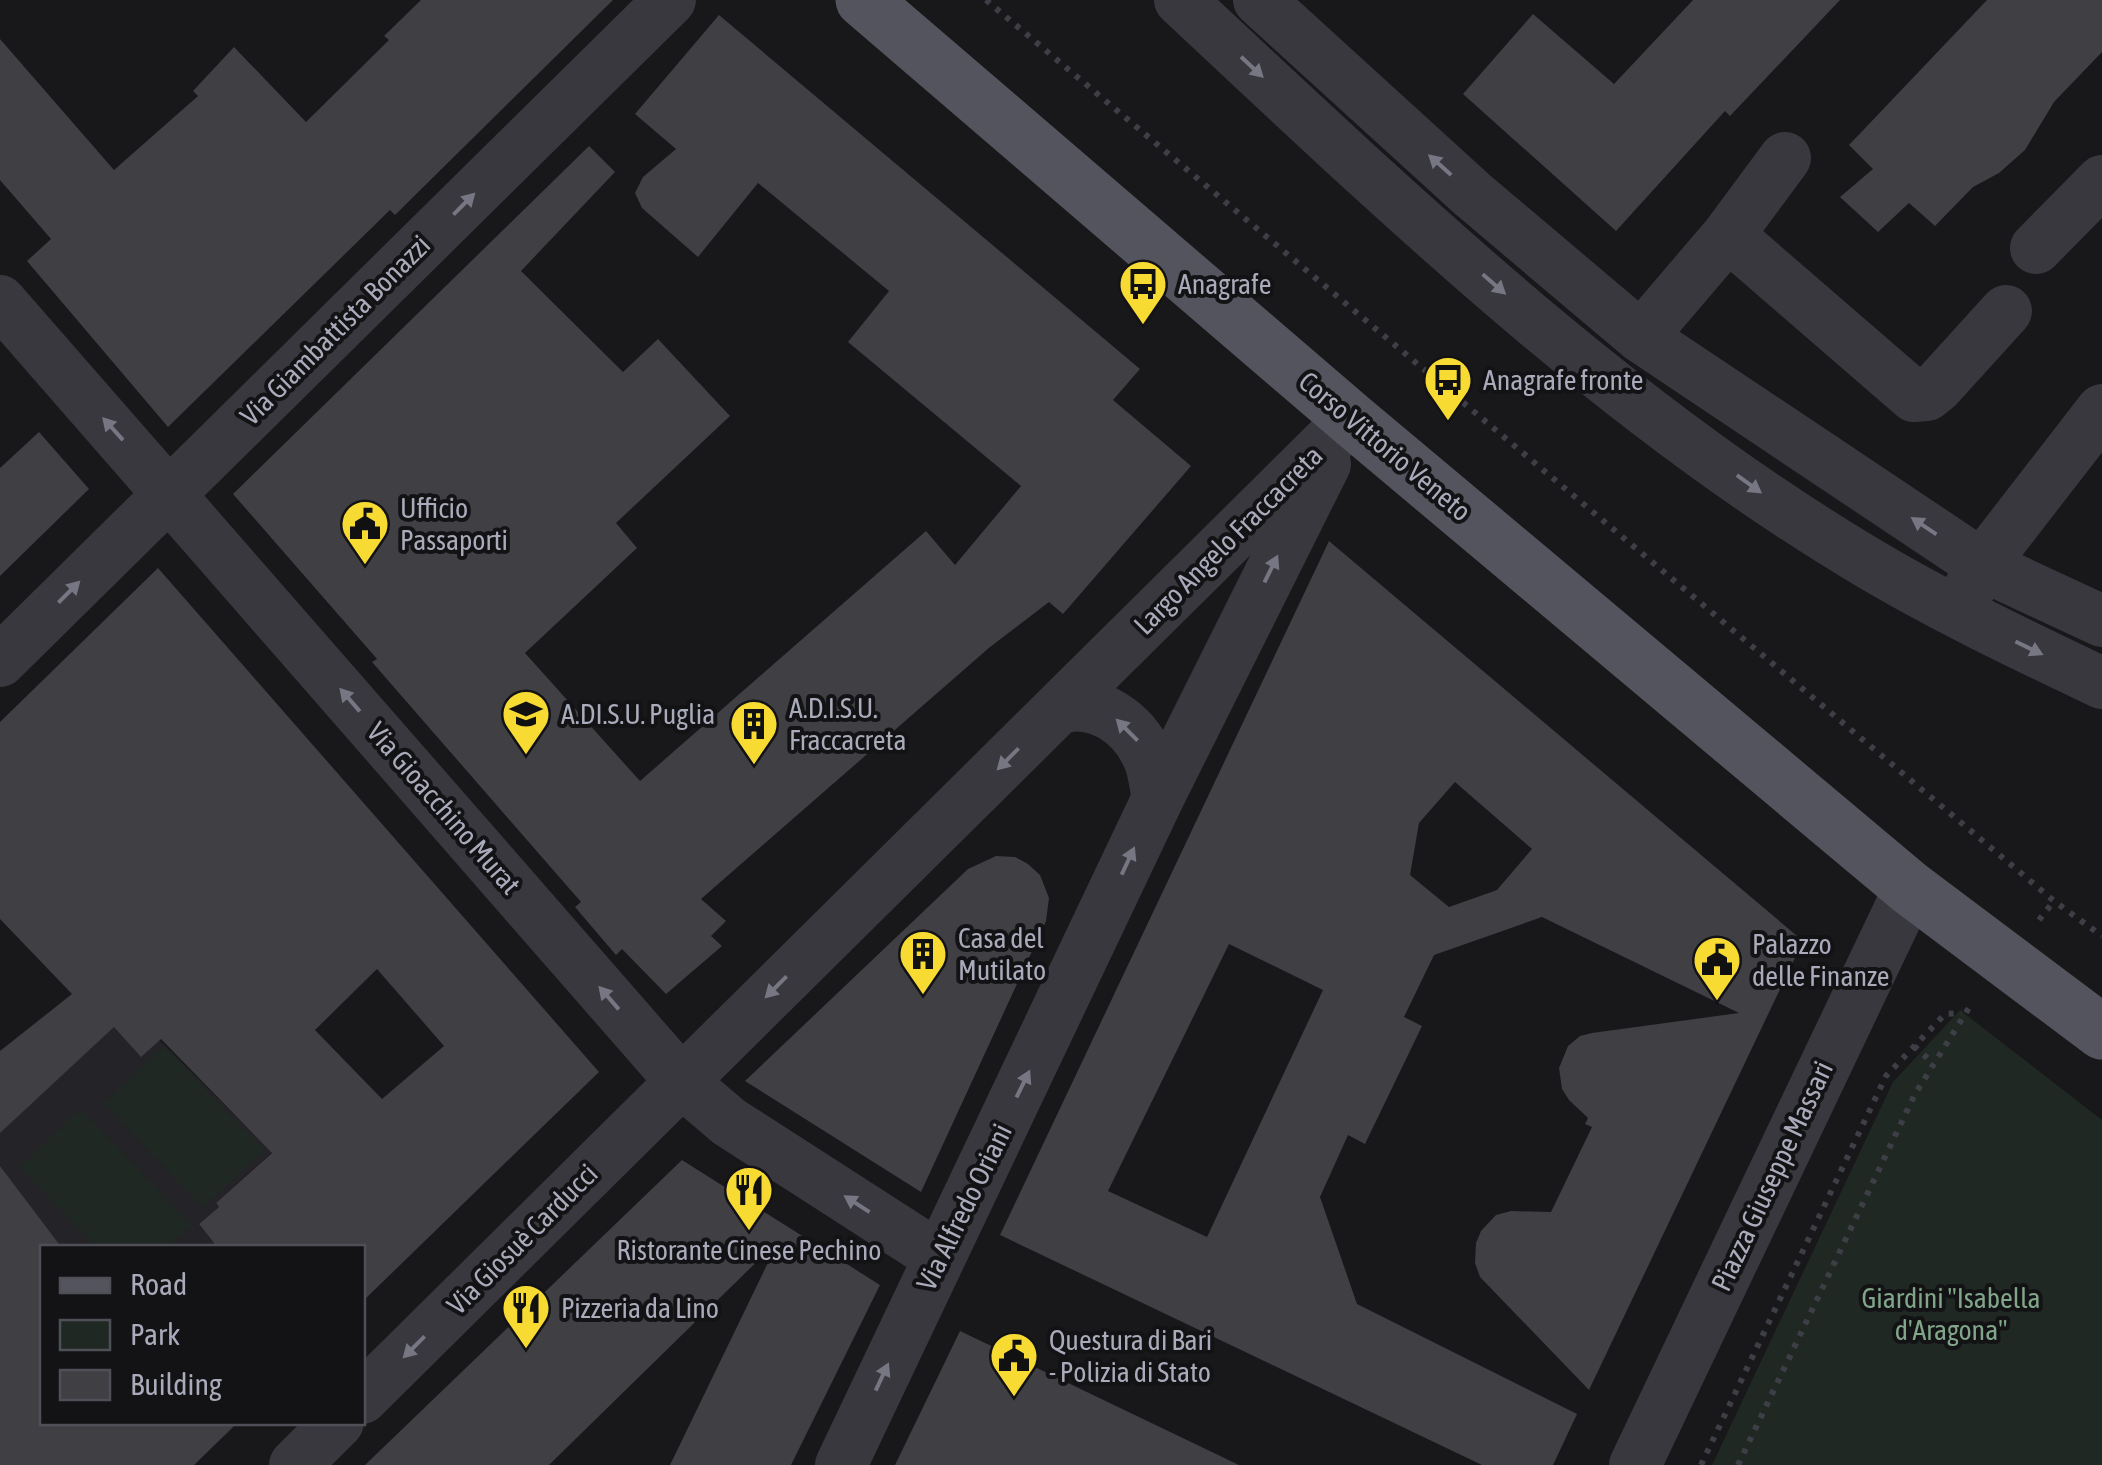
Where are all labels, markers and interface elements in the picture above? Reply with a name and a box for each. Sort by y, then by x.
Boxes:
one-way arrow [1239,55,1263,78]
one-way arrow [1428,154,1453,176]
one-way arrow [451,192,475,216]
street label: Via Giambattista Bonazzi [234,229,436,431]
bus stop icon: Anagrafe [1117,258,1169,326]
place label: Anagrafe [1178,268,1272,300]
one-way arrow [1481,272,1506,294]
bus stop icon: Anagrafe fronte [1422,354,1474,422]
place label: Anagrafe fronte [1483,364,1644,396]
street label: Corso Vittorio Veneto [1293,365,1477,527]
one-way arrow [102,417,125,441]
street label: Largo Angelo Fraccacreta [1127,439,1329,641]
one-way arrow [1736,474,1762,494]
place label: Ufficio Passaporti [400,492,508,556]
public building icon: Ufficio Passaporti [339,498,391,566]
one-way arrow [1910,517,1937,536]
one-way arrow [1262,554,1279,583]
one-way arrow [57,581,81,605]
one-way arrow [2015,640,2044,657]
one-way arrow [340,688,362,713]
school or university icon: A.DI.S.U. Puglia [500,688,552,756]
place label: A.D.I.S.U. Fraccacreta [789,692,907,756]
place label: A.DI.S.U. Puglia [561,698,715,730]
building icon: A.D.I.S.U. Fraccacreta [728,698,780,766]
street label: Via Gioacchino Murat [361,716,527,900]
one-way arrow [1115,718,1139,742]
one-way arrow [996,746,1020,770]
one-way arrow [1120,846,1137,875]
place label: Casa del Mutilato [958,922,1046,986]
building icon: Casa del Mutilato [897,928,949,996]
place label: Palazzo delle Finanze [1752,928,1890,992]
public building icon: Palazzo delle Finanze [1691,934,1743,1002]
one-way arrow [765,974,789,998]
one-way arrow [599,986,621,1011]
street label: Piazza Giuseppe Massari [1705,1056,1839,1296]
one-way arrow [1014,1069,1031,1098]
street label: Via Alfredo Oriani [910,1119,1018,1295]
street label: Via Giosuè Carducci [440,1157,604,1321]
restaurant icon: Ristorante Cinese Pechino [723,1164,775,1232]
one-way arrow [843,1196,871,1214]
place label: Ristorante Cinese Pechino [617,1234,881,1266]
legend [40,1245,365,1425]
text: Road [130,1267,187,1301]
restaurant icon: Pizzeria da Lino [500,1282,552,1350]
park label: Giardini "Isabella d'Aragona" [1861,1282,2041,1346]
place label: Pizzeria da Lino [561,1292,719,1324]
text: Park [130,1317,180,1351]
place label: Questura di Bari - Polizia di Stato [1049,1324,1212,1388]
public building icon: Questura di Bari - Polizia di Stato [988,1330,1040,1398]
one-way arrow [402,1335,426,1358]
one-way arrow [874,1362,891,1391]
text: Building [130,1367,222,1401]

